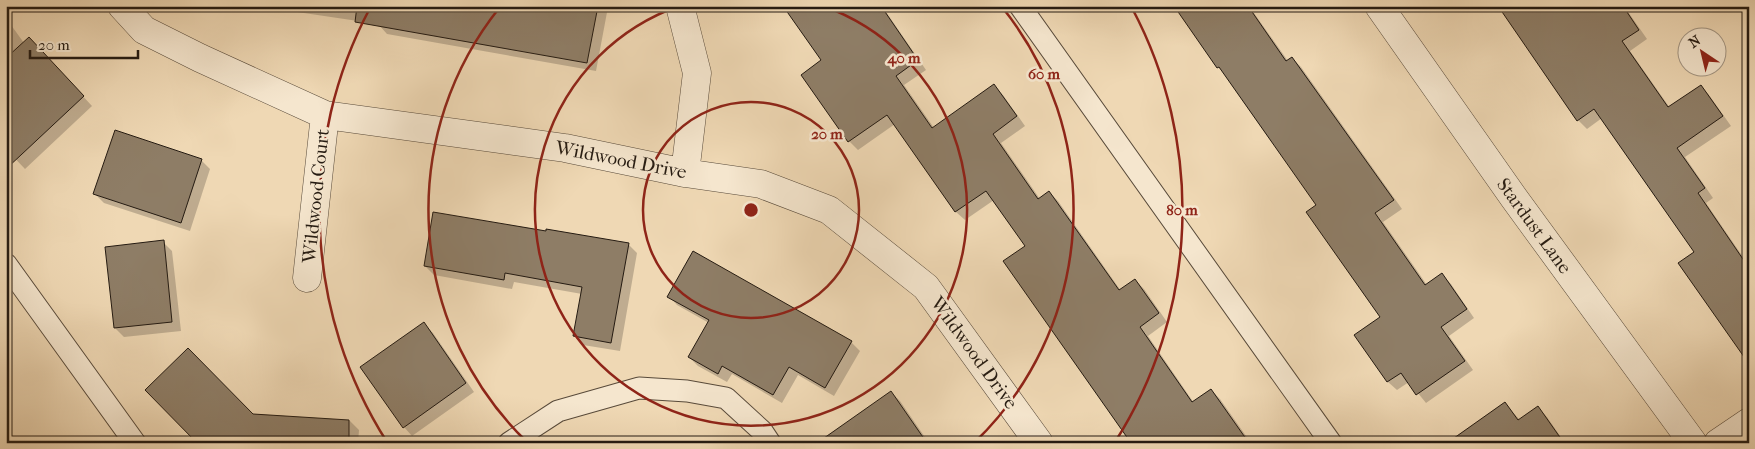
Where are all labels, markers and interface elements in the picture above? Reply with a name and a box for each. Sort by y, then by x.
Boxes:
scale bar [30,28,138,60]
north arrow [1678,28,1728,78]
text: N [1686,32,1704,52]
text: 20 m [38,36,70,54]
text: 40 m [887,49,921,67]
text: 60 m [1028,65,1061,83]
text: 20 m [811,125,843,143]
street label: Wildwood Court [298,128,334,265]
street label: Wildwood Drive [552,136,689,184]
street label: Stardust Lane [1492,174,1576,278]
centre of rings [742,201,760,219]
text: 80 m [1166,201,1198,219]
street label: Wildwood Drive [925,292,1022,413]

